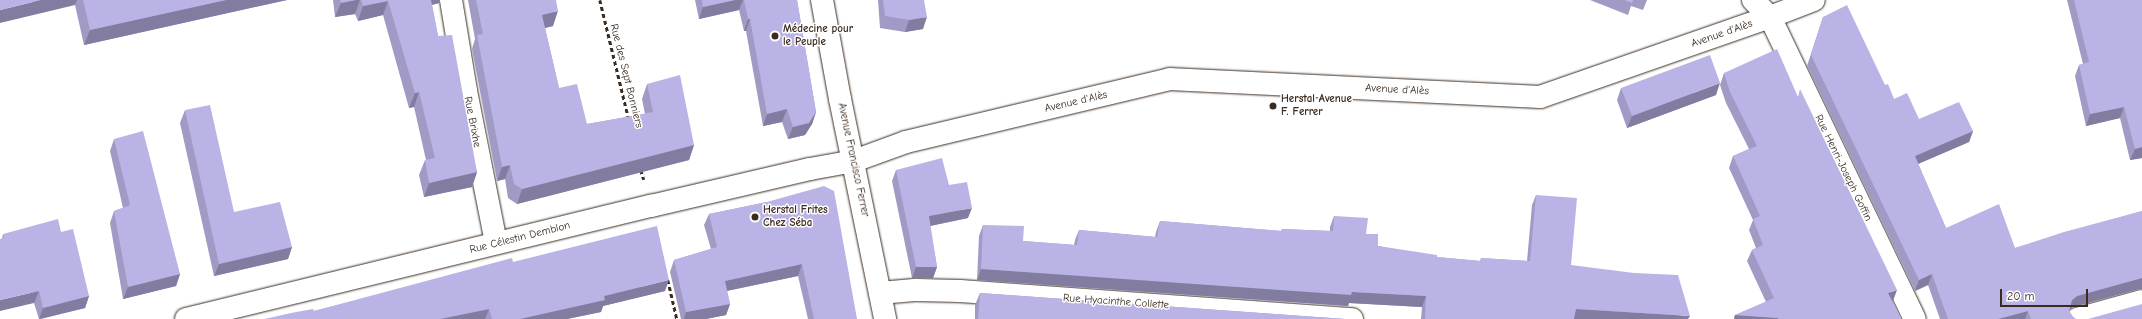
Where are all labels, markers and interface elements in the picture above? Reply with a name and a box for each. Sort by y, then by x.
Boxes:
street label: Avenue d'Alès [1690,17,1754,51]
street label: Rue des Sept Bonniers [607,23,645,129]
place label: Médecine pour le Peuple [783,23,853,49]
marker: Médecine pour le Peuple [770,31,780,41]
street label: Avenue d'Alès [1365,82,1429,98]
street label: Avenue d'Alès [1043,88,1109,116]
place label: Herstal Avenue F. Ferrer [1281,93,1352,119]
street label: Rue Brixhe [461,95,483,149]
marker: Herstal Avenue F. Ferrer [1268,101,1278,111]
street label: Avenue Francisco Ferrer [834,102,872,218]
street label: Rue Henri-Joseph Goffin [1811,113,1875,223]
place label: Herstal Frites Chez Séba [763,204,828,230]
marker: Herstal Frites Chez Séba [750,212,760,222]
street label: Rue Célestin Demblon [468,219,572,257]
scale bar [2002,281,2090,307]
text: 20 m [2007,289,2035,303]
street label: Rue Hyacinthe Collette [1063,292,1169,312]

